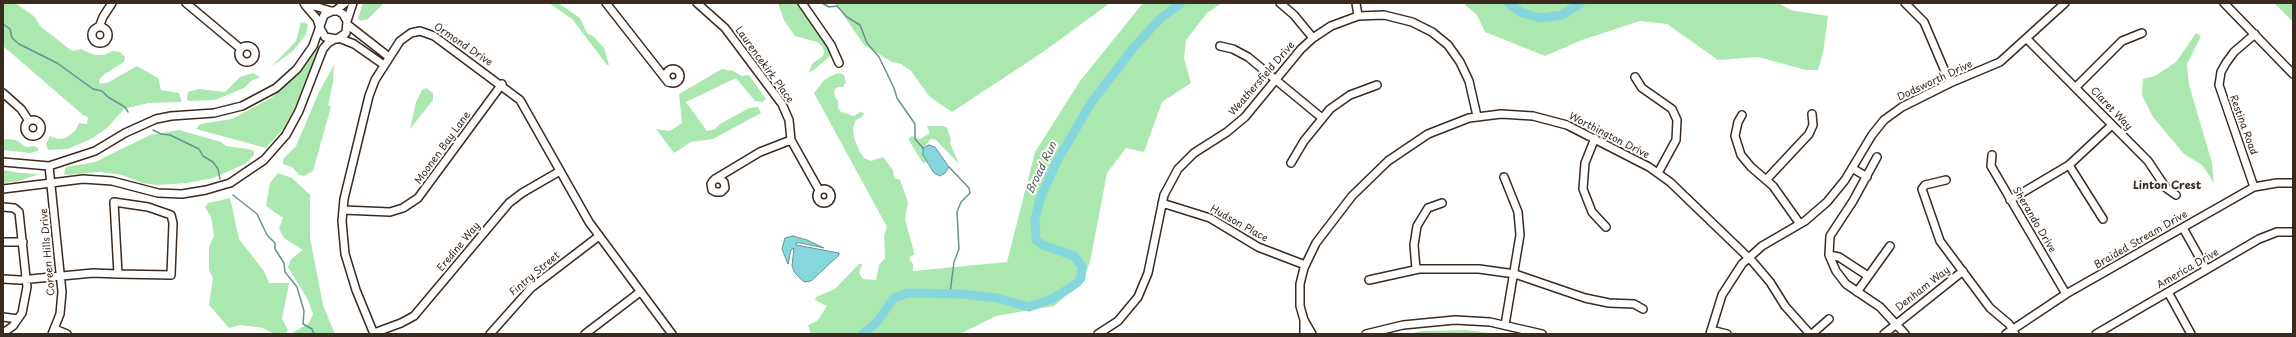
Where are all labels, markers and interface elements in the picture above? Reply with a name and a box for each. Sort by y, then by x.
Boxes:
street label: Ormond Drive [431,21,495,69]
street label: Laurencekirk Place [732,25,796,105]
street label: Weathersfield Drive [1227,40,1297,118]
street label: Dodsworth Drive [1896,58,1974,104]
street label: Claret Way [2088,85,2134,133]
street label: Restina Road [2227,93,2259,157]
street label: Moonen Bay Lane [413,109,473,187]
street label: Worthington Drive [1567,111,1651,161]
water label: Broad Run [1024,140,1060,196]
district label: Linton Crest [2133,179,2201,193]
street label: Sherando Drive [2010,185,2058,255]
street label: Hudson Place [1208,203,1270,245]
street label: Coreen Hills Drive [38,208,58,296]
street label: Braided Stream Drive [2092,208,2190,272]
street label: Eredine Way [435,220,483,274]
street label: America Drive [2155,246,2221,292]
street label: Fintry Street [507,250,563,298]
street label: Denham Way [1894,264,1952,314]

